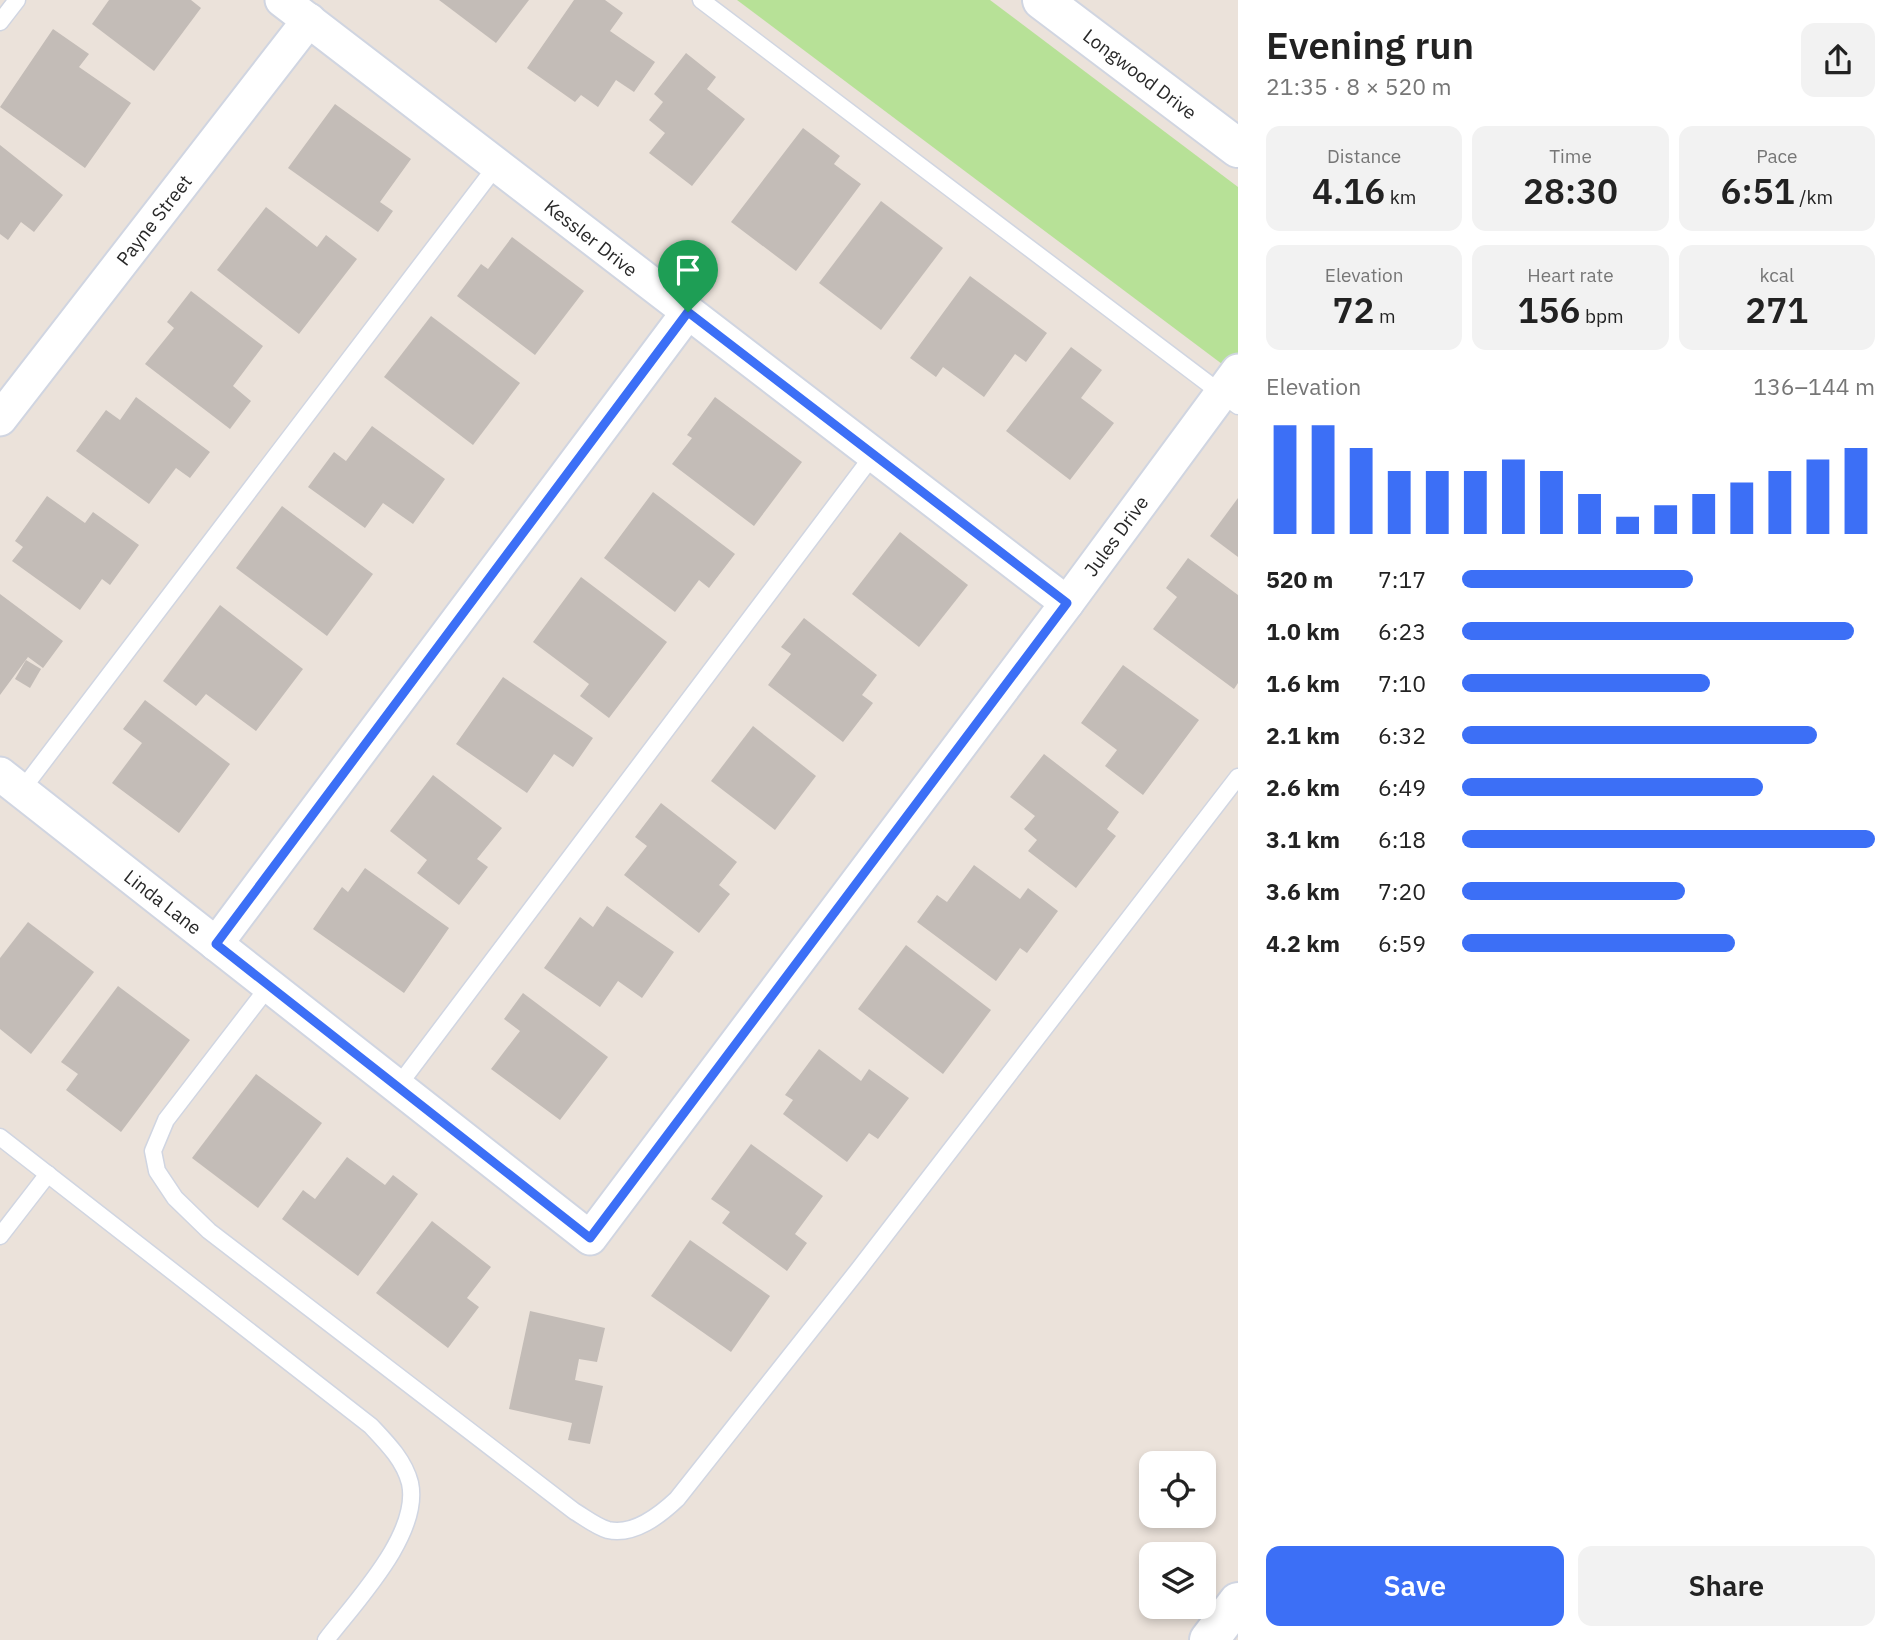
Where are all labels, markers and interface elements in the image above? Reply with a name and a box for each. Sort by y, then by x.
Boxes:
text: Evening run [1266,20,1474,69]
street label: Longwood Drive [1078,23,1202,125]
button: share [1801,23,1875,97]
text: 21:35 · 8 × 520 m [1266,71,1452,101]
text: Distance [1327,144,1401,168]
text: Time [1549,144,1592,168]
text: Pace [1756,144,1798,168]
text: 4.16 [1312,168,1385,214]
text: 28:30 [1523,168,1618,214]
text: 6:51 [1721,168,1795,214]
street label: Payne Street [111,170,197,270]
text: km [1385,185,1416,209]
text: /km [1795,185,1833,209]
street label: Kessler Drive [540,194,642,282]
pin [658,240,718,312]
icon: arrive [669,251,707,289]
text: Elevation [1325,263,1404,287]
text: Heart rate [1527,263,1614,287]
text: kcal [1760,263,1794,287]
text: 72 [1333,287,1375,333]
text: 156 [1517,287,1580,333]
text: 271 [1745,287,1808,333]
text: m [1375,304,1396,328]
text: bpm [1580,304,1624,328]
text: Elevation [1266,371,1361,401]
text: 136–144 m [1753,371,1875,401]
street label: Jules Drive [1079,491,1153,581]
text: 520 m [1266,564,1333,594]
text: 7:17 [1378,564,1426,594]
text: 1.0 km [1266,616,1340,646]
text: 6:23 [1378,616,1426,646]
text: 1.6 km [1266,668,1340,698]
text: 7:10 [1378,668,1426,698]
text: 2.1 km [1266,720,1340,750]
text: 6:32 [1378,720,1426,750]
text: 2.6 km [1266,772,1340,802]
text: 6:49 [1378,772,1426,802]
text: 3.1 km [1266,824,1340,854]
text: 6:18 [1378,824,1426,854]
street label: Linda Lane [120,864,206,940]
text: 3.6 km [1266,876,1340,906]
text: 7:20 [1378,876,1426,906]
text: 4.2 km [1266,928,1340,958]
text: 6:59 [1378,928,1426,958]
map controls [1139,1451,1216,1619]
button: locate [1139,1451,1216,1528]
button: layers [1139,1542,1216,1619]
button: Save [1266,1546,1564,1626]
button: Share [1578,1546,1875,1626]

